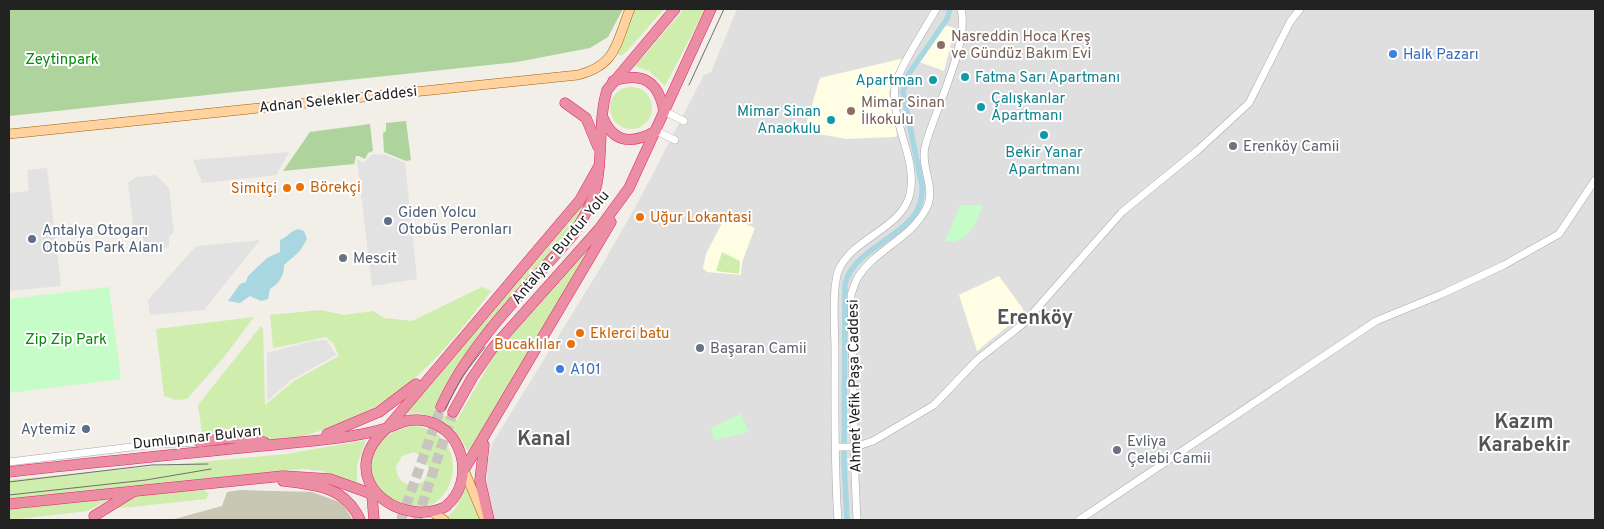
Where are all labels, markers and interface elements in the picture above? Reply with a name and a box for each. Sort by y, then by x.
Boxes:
place label: Nasreddin Hoca Kreş ve Gündüz Bakım Evi [951,28,1091,64]
marker: Nasreddin Hoca Kreş ve Gündüz Bakım Evi [935,39,947,51]
place label: Halk Pazarı [1403,46,1479,65]
marker: Halk Pazarı [1387,48,1399,60]
park label: Zeytinpark [25,51,99,70]
place label: Fatma Sarı Apartmanı [975,69,1120,88]
marker: Fatma Sarı Apartmanı [959,71,971,83]
place label: Apartman [856,72,923,91]
marker: Apartman [927,74,939,86]
street label: Adnan Selekler Caddesi [258,83,418,118]
place label: Çalışkanlar Apartmanı [991,90,1066,126]
place label: Mimar Sinan İlkokulu [861,94,945,130]
marker: Çalışkanlar Apartmanı [975,101,987,113]
place label: Mimar Sinan Anaokulu [737,103,821,139]
marker: Mimar Sinan İlkokulu [845,105,857,117]
marker: Mimar Sinan Anaokulu [825,114,837,126]
marker: Bekir Yanar Apartmanı [1038,129,1050,141]
place label: Erenköy Camii [1243,138,1339,157]
marker: Erenköy Camii [1227,140,1239,152]
place label: Bekir Yanar Apartmanı [1005,144,1083,180]
place label: Börekçi [310,179,361,198]
place label: Simitçi [231,180,277,199]
marker: Börekçi [294,181,306,193]
marker: Simitçi [281,182,293,194]
street label: Antalya - Burdur Yolu [508,187,614,309]
place label: Giden Yolcu Otobüs Peronları [398,204,512,240]
place label: Uğur Lokantasi [650,209,752,228]
marker: Uğur Lokantasi [634,211,646,223]
marker: Giden Yolcu Otobüs Peronları [382,215,394,227]
place label: Antalya Otogarı Otobüs Park Alanı [42,222,163,258]
marker: Antalya Otogarı Otobüs Park Alanı [26,233,38,245]
place label: Mescit [353,250,397,269]
marker: Mescit [337,252,349,264]
street label: Ahmet Vefik Paşa Caddesi [844,299,867,473]
district label: Erenköy [997,306,1073,332]
place label: Eklerci batu [590,325,669,344]
marker: Eklerci batu [574,327,586,339]
park label: Zip Zip Park [25,331,107,350]
place label: Bucaklılar [494,336,561,355]
marker: Bucaklılar [565,338,577,350]
place label: Başaran Camii [710,340,807,359]
marker: Başaran Camii [694,342,706,354]
place label: A101 [570,361,601,380]
marker: A101 [554,363,566,375]
district label: Kazım Karabekir [1478,410,1571,459]
place label: Aytemiz [21,421,76,440]
street label: Dumlupınar Bulvarı [132,422,263,455]
marker: Aytemiz [80,423,92,435]
district label: Kanal [517,427,571,453]
place label: Evliya Çelebi Camii [1127,433,1211,469]
marker: Evliya Çelebi Camii [1111,444,1123,456]

